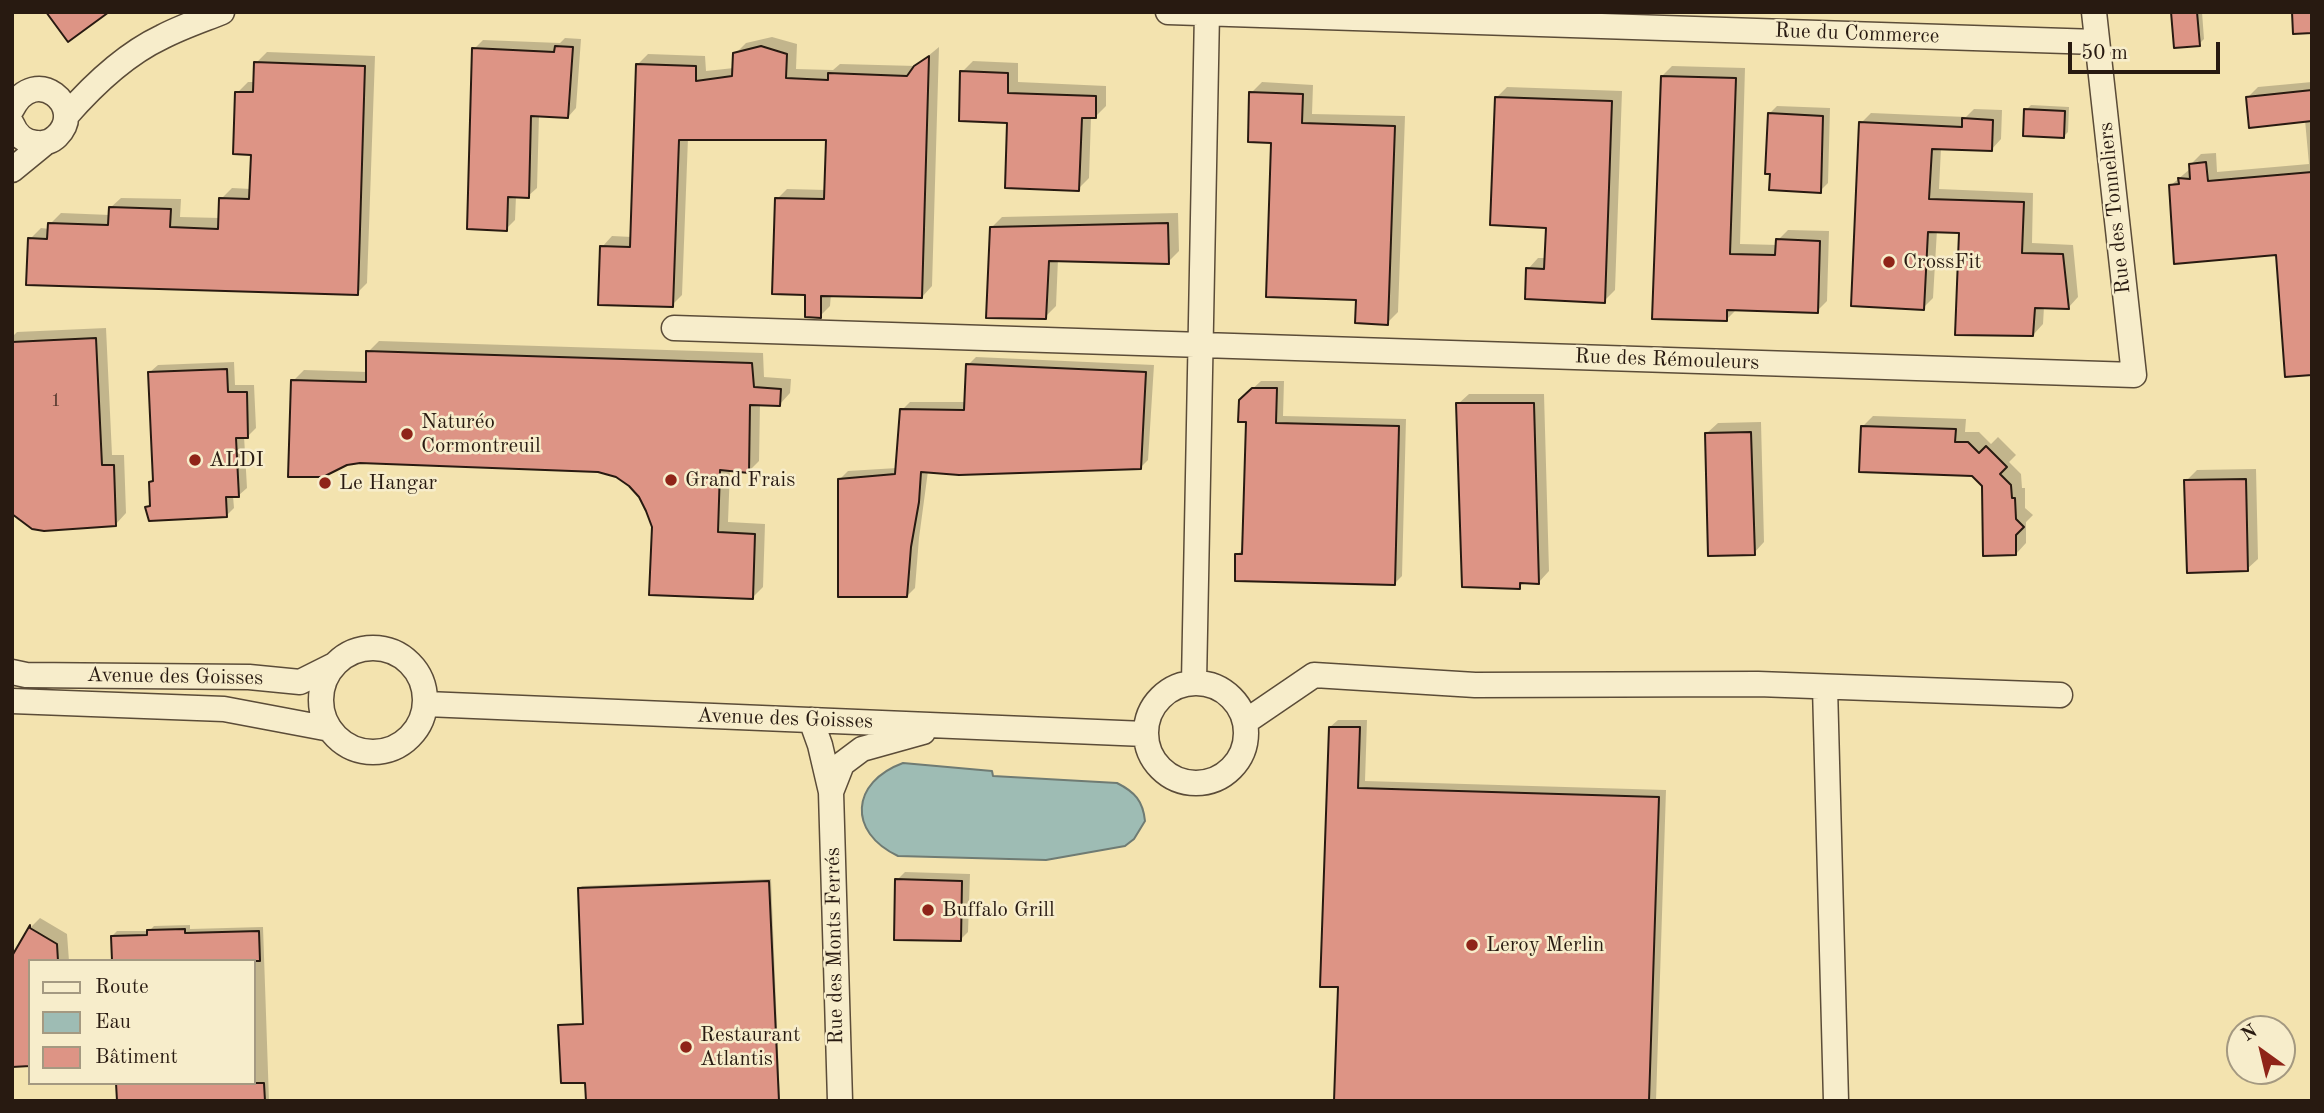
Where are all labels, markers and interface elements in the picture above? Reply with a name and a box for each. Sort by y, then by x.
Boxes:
street label: Rue du Commerce [1774,19,1940,49]
scale bar [2072,28,2224,72]
text: 50 m [2081,43,2128,64]
street label: Rue des Tonneliers [2093,121,2137,295]
place label: CrossFit [1903,249,1982,275]
marker: CrossFit [1881,254,1897,270]
street label: Rue des Rémouleurs [1574,344,1760,376]
house number: 1 [51,390,61,412]
place label: Naturéo Cormontreuil [421,409,541,459]
marker: Naturéo Cormontreuil [399,426,415,442]
place label: ALDI [209,447,264,473]
marker: ALDI [187,452,203,468]
place label: Grand Frais [685,467,795,493]
place label: Le Hangar [339,470,437,496]
marker: Grand Frais [663,472,679,488]
marker: Le Hangar [317,475,333,491]
street label: Avenue des Goisses [87,663,263,691]
street label: Avenue des Goisses [696,703,874,735]
street label: Rue des Monts Ferrés [821,847,849,1045]
place label: Buffalo Grill [942,897,1055,923]
marker: Buffalo Grill [920,902,936,918]
place label: Leroy Merlin [1486,932,1604,958]
marker: Leroy Merlin [1464,937,1480,953]
legend [28,959,256,1085]
text: Route [95,977,149,998]
text: Eau [95,1012,131,1033]
north arrow [2226,1015,2296,1085]
place label: Restaurant Atlantis [700,1022,800,1072]
text: N [2239,1022,2261,1046]
marker: Restaurant Atlantis [678,1039,694,1055]
text: Bâtiment [95,1047,178,1068]

